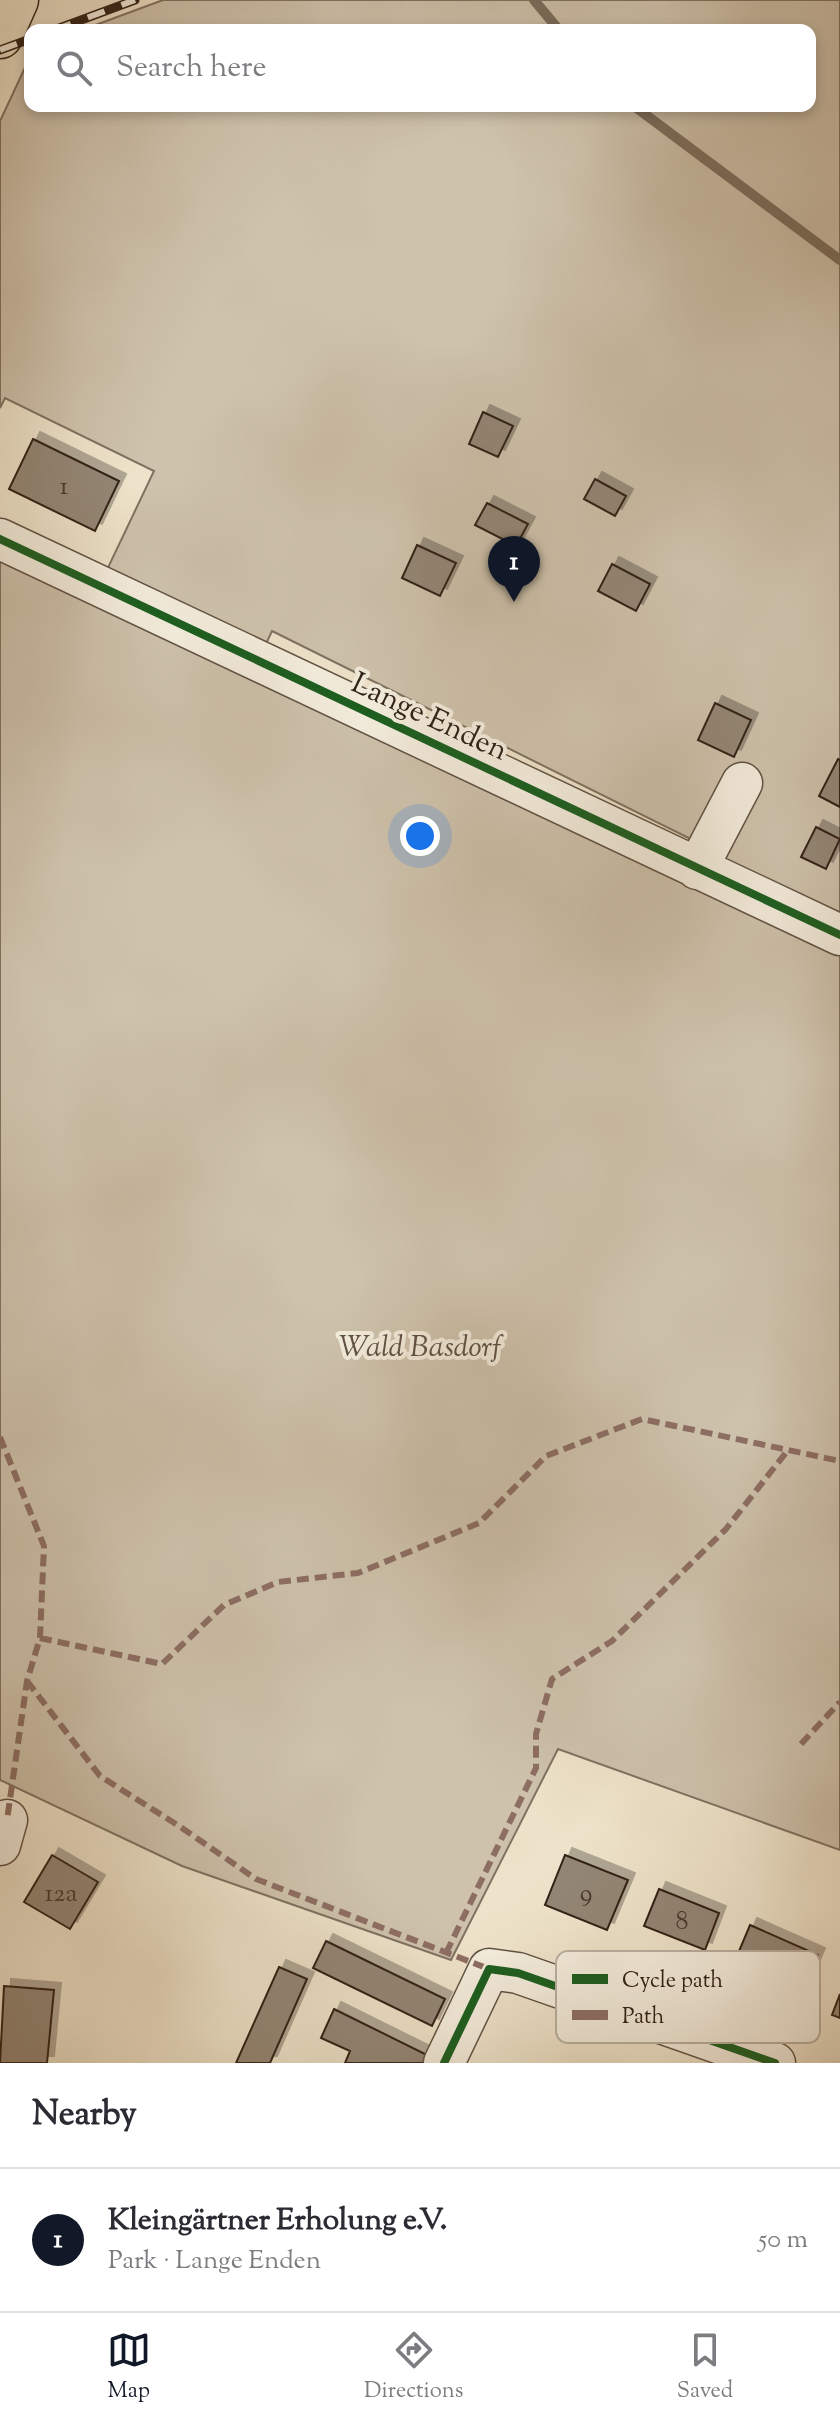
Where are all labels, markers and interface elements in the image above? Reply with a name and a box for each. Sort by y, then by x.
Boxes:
search box [24,24,816,112]
icon: search [52,46,96,90]
text: Search here [116,47,266,90]
house number: 1 [60,469,69,506]
pin: 1 [488,536,540,602]
street label: Lange Enden [344,663,514,773]
your location [400,816,440,856]
park label: Wald Basdorf [339,1327,504,1370]
house number: 12a [45,1876,78,1913]
house number: 9 [580,1876,592,1913]
house number: 8 [675,1904,689,1941]
legend [556,1951,820,2043]
text: Cycle path [622,1966,723,1998]
text: Path [622,2002,665,2034]
text: Nearby [32,2091,137,2140]
text: Kleingärtner Erholung e.V. [108,2200,447,2243]
text: 1 [54,2222,62,2259]
text: 50 m [758,2222,808,2259]
text: Park · Lange Enden [108,2243,321,2280]
tab: Map [107,2328,151,2408]
tab: Directions [364,2328,463,2408]
tab: Saved [677,2328,733,2408]

